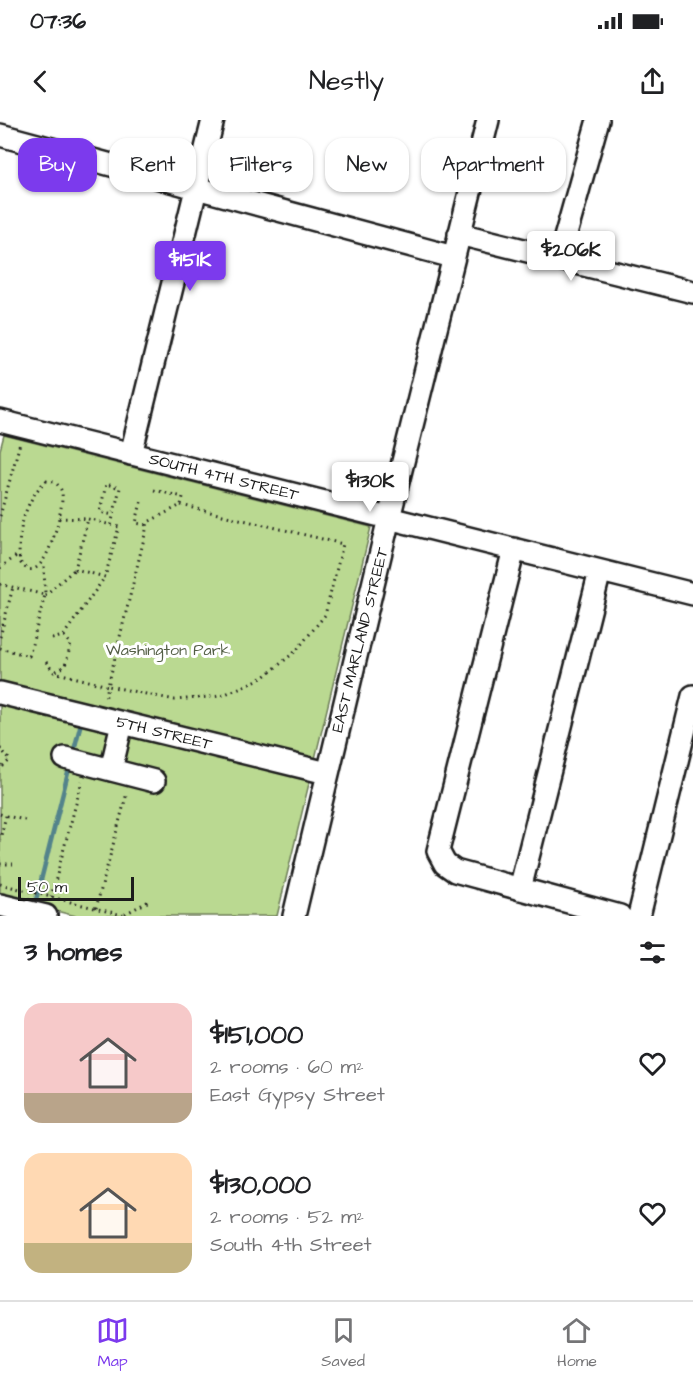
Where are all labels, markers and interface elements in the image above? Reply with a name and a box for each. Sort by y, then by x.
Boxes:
text: 07:36 [30,6,86,37]
text: Nestly [309,62,384,100]
icon: back [24,65,57,98]
icon: share [636,65,669,98]
chip: Buy [18,138,97,192]
chip: Rent [109,138,196,192]
chip: Filters [208,138,313,192]
chip: New [325,138,409,192]
chip: Apartment [421,138,566,192]
pin: $206K [529,231,613,282]
text: $206K [541,236,601,264]
pin: $151K [148,241,232,292]
text: $151K [169,246,211,274]
street label: SOUTH 4TH STREET [147,448,301,506]
pin: $130K [328,462,412,513]
text: $130K [346,467,394,495]
street label: EAST MARLAND STREET [326,545,394,735]
park label: Washington Park [106,639,231,662]
street label: 5TH STREET [114,710,214,756]
scale bar [18,874,134,902]
text: 50 m [27,876,67,898]
text: 3 homes [24,934,123,970]
icon: filters [636,936,669,969]
text: $151,000 [210,1017,303,1053]
icon: home [72,1027,144,1099]
icon: heart [636,1047,669,1080]
text: 2 rooms · 60 m² [210,1053,364,1081]
text: East Gypsy Street [210,1081,385,1109]
text: $130,000 [210,1167,311,1203]
icon: home [72,1177,144,1249]
icon: heart [636,1197,669,1230]
text: 2 rooms · 52 m² [210,1203,364,1231]
text: South 4th Street [210,1231,372,1259]
tab: Map [96,1314,129,1372]
tab: Saved [321,1314,365,1372]
tab: Home [557,1314,597,1372]

